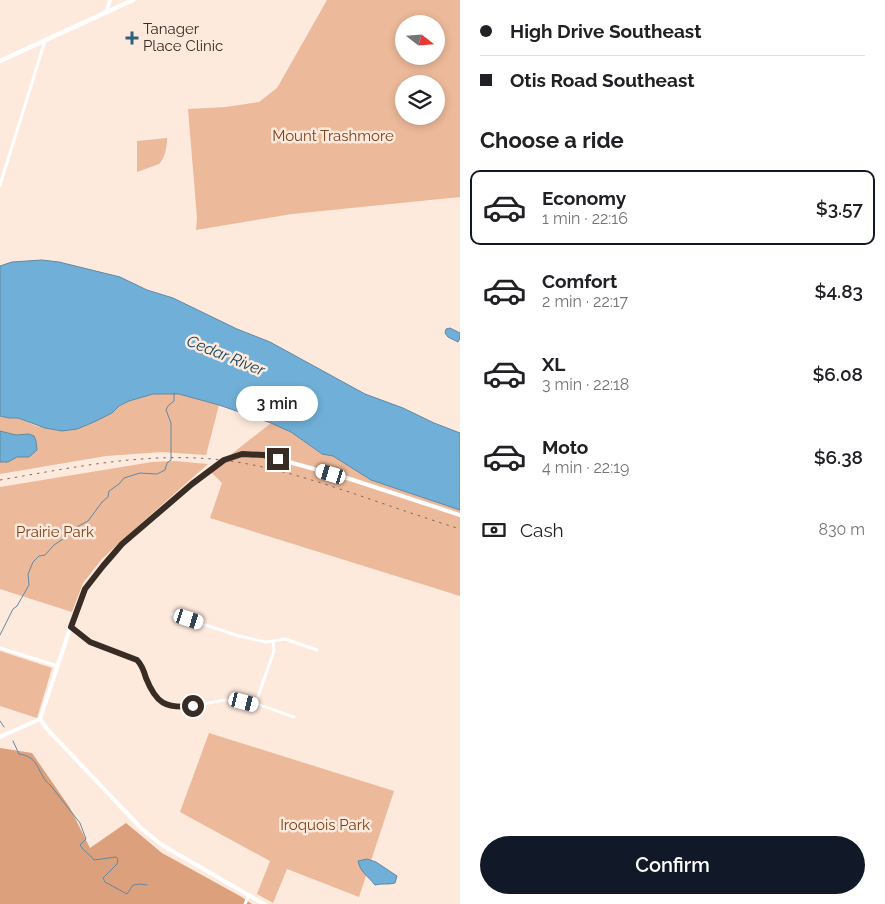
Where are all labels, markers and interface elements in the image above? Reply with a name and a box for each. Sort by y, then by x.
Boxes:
north arrow [395,15,445,65]
map controls [395,15,445,125]
place label: Tanager Place Clinic [143,20,223,55]
text: High Drive Southeast [510,20,701,42]
marker: Tanager Place Clinic [125,31,139,45]
text: Otis Road Southeast [510,69,695,91]
button: layers [395,75,445,125]
park label: Mount Trashmore [272,127,394,145]
text: Choose a ride [480,127,624,153]
icon: car [482,185,527,230]
text: Economy [542,187,626,209]
text: $3.57 [816,197,863,219]
text: 1 min · 22:16 [542,209,628,228]
icon: car [482,268,527,313]
text: Comfort [542,270,617,292]
text: $4.83 [814,280,863,302]
text: 2 min · 22:17 [542,292,628,311]
water label: Cedar River [184,331,268,380]
icon: car [482,351,527,396]
text: XL [542,353,565,375]
text: $6.08 [812,363,863,385]
text: 3 min · 22:18 [542,375,629,394]
callout: 3 min [237,386,319,422]
text: 3 min [257,394,298,413]
icon: car [482,434,527,479]
text: Moto [542,436,588,458]
text: $6.38 [814,446,863,468]
route end [267,448,289,470]
text: 4 min · 22:19 [542,458,629,477]
car [314,462,347,486]
icon: cash [480,516,508,544]
text: Cash [520,519,564,541]
text: 830 m [818,520,865,539]
park label: Prairie Park [16,523,94,541]
car [172,607,205,631]
car [227,691,260,713]
route start [182,695,204,717]
park label: Iroquois Park [280,816,370,834]
button: Confirm [480,836,865,894]

